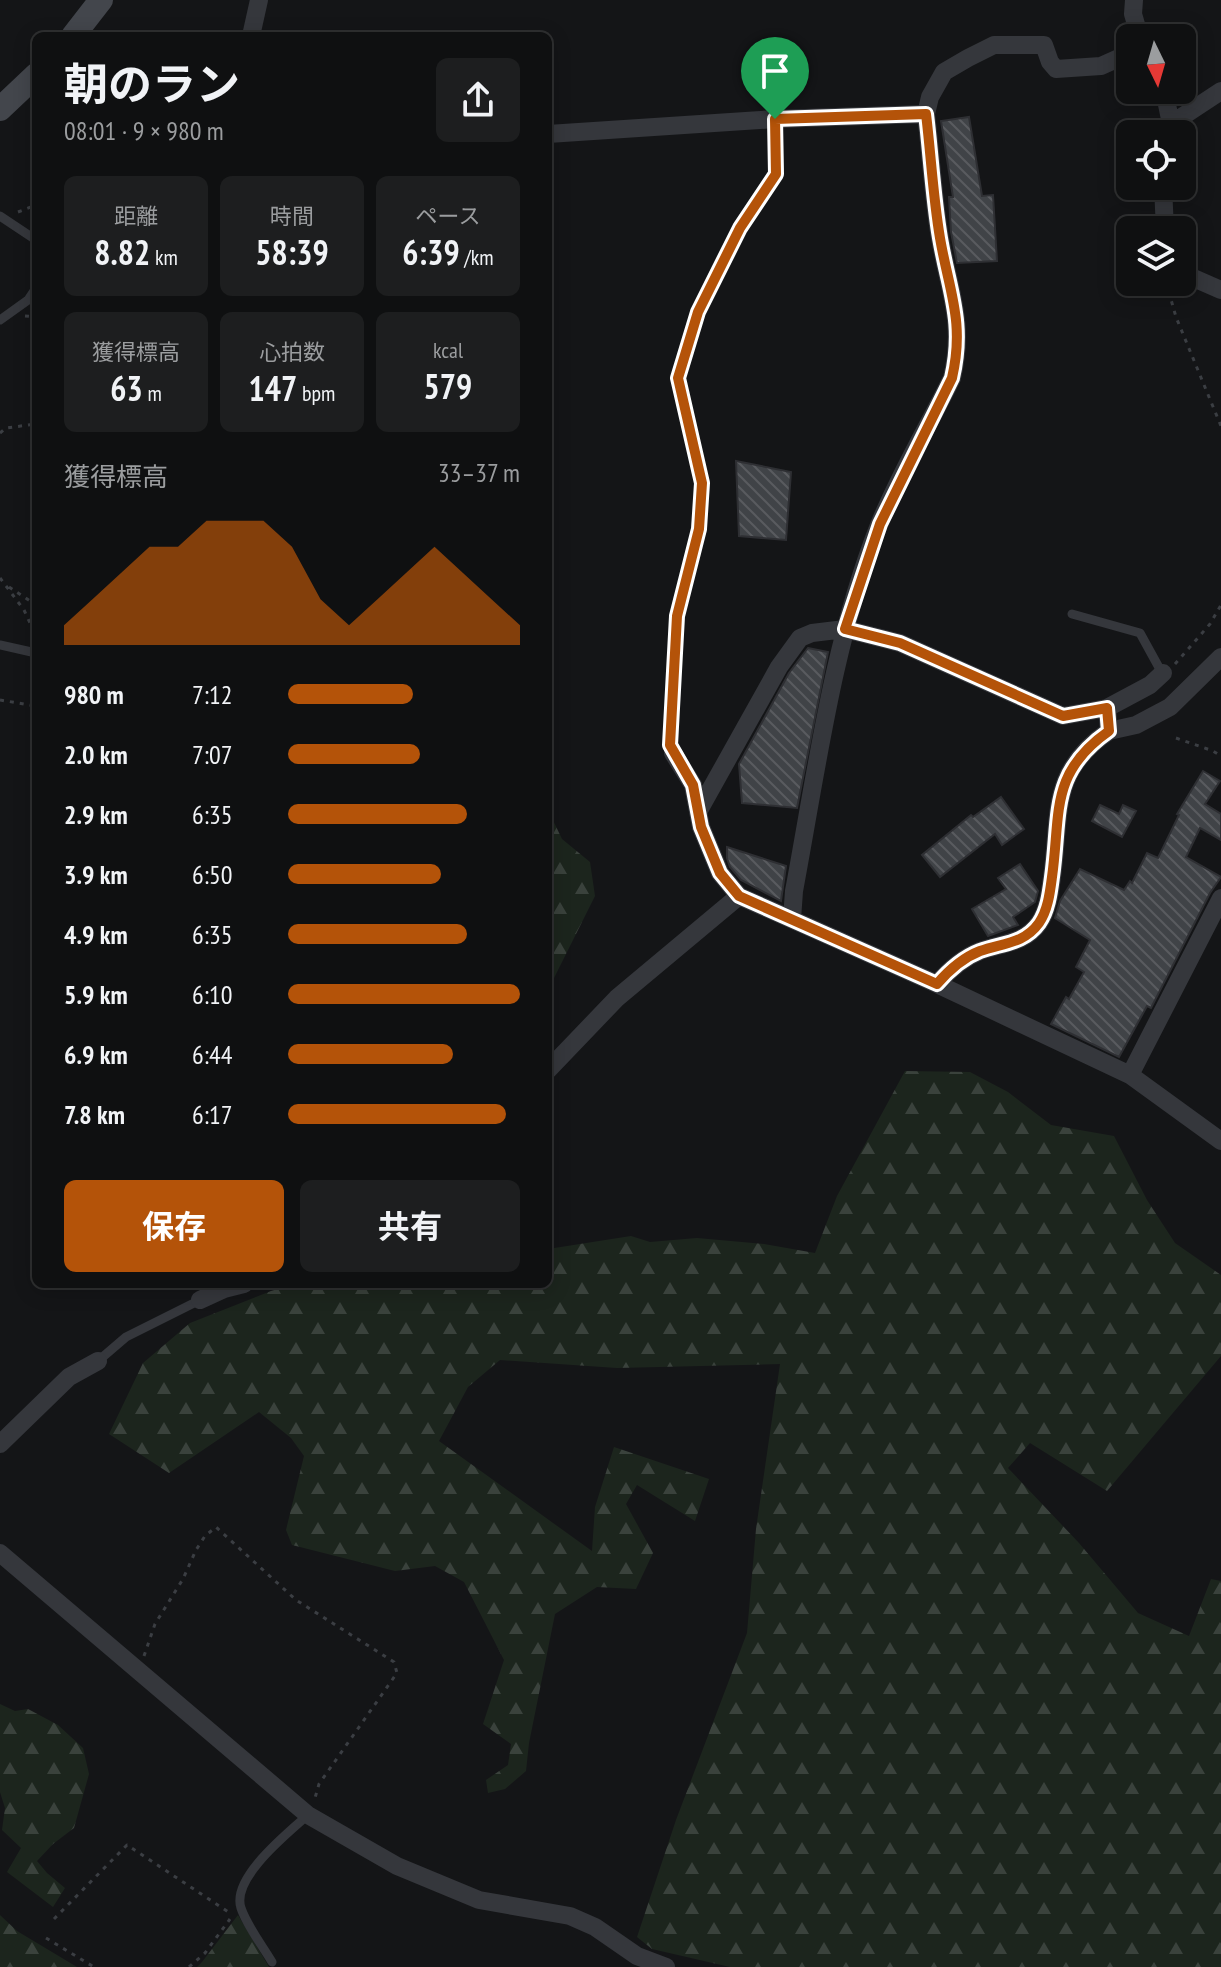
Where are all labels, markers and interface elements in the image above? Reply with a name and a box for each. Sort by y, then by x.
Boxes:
north arrow [1116,24,1196,104]
map controls [1116,24,1196,296]
pin [741,37,809,119]
icon: arrive [753,49,797,93]
text: 朝のラン [64,55,240,112]
button: share [436,58,520,142]
text: 08:01 · 9 × 980 m [64,114,224,147]
button: locate [1116,120,1196,200]
text: 距離 [114,202,158,230]
text: 時間 [270,202,314,230]
text: ペース [416,202,480,230]
button: layers [1116,216,1196,296]
text: 8.82 [94,230,150,274]
text: 58:39 [255,230,329,274]
text: 6:39 [402,230,460,274]
text: km [150,243,178,271]
text: /km [460,243,494,271]
text: kcal [433,336,463,364]
text: 獲得標高 [92,338,180,366]
text: 心拍数 [259,338,325,366]
text: 579 [424,364,472,408]
text: 63 [110,366,143,410]
text: 147 [249,366,297,410]
text: m [143,379,162,407]
text: bpm [297,379,335,407]
text: 33–37 m [438,456,520,489]
text: 獲得標高 [64,460,168,493]
text: 980 m [64,678,124,711]
text: 7:12 [192,678,232,711]
text: 2.0 km [64,738,128,771]
text: 7:07 [192,738,232,771]
text: 2.9 km [64,798,128,831]
text: 6:35 [192,798,232,831]
text: 3.9 km [64,858,128,891]
text: 6:50 [192,858,232,891]
text: 4.9 km [64,918,128,951]
text: 6:35 [192,918,232,951]
text: 5.9 km [64,978,128,1011]
text: 6:10 [192,978,232,1011]
text: 6.9 km [64,1038,128,1071]
text: 6:44 [192,1038,232,1071]
text: 7.8 km [64,1098,125,1131]
text: 6:17 [192,1098,232,1131]
button: 保存 [64,1180,284,1272]
button: 共有 [300,1180,520,1272]

